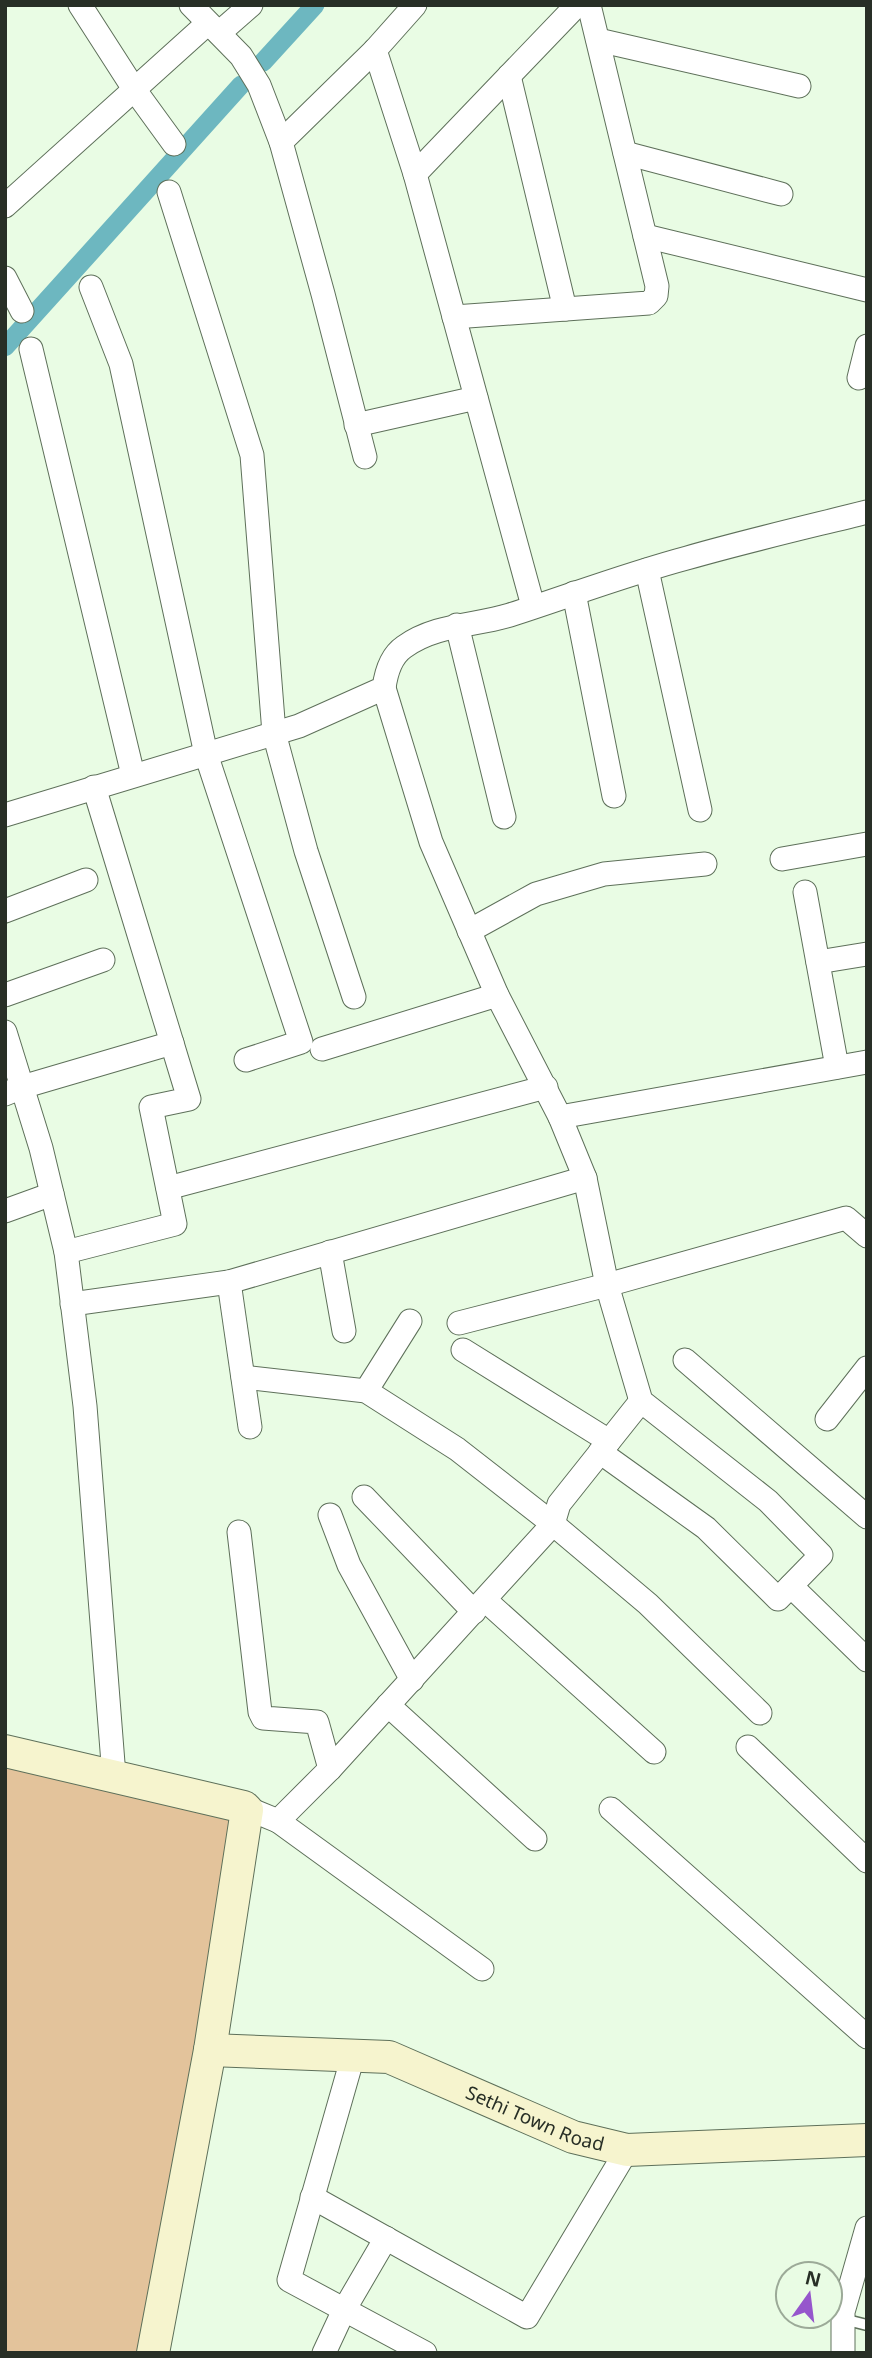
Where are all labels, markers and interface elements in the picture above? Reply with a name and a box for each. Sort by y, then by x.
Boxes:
street label: Sethi Town Road [462,2079,607,2157]
north arrow [774,2260,844,2330]
text: N [802,2264,824,2293]

